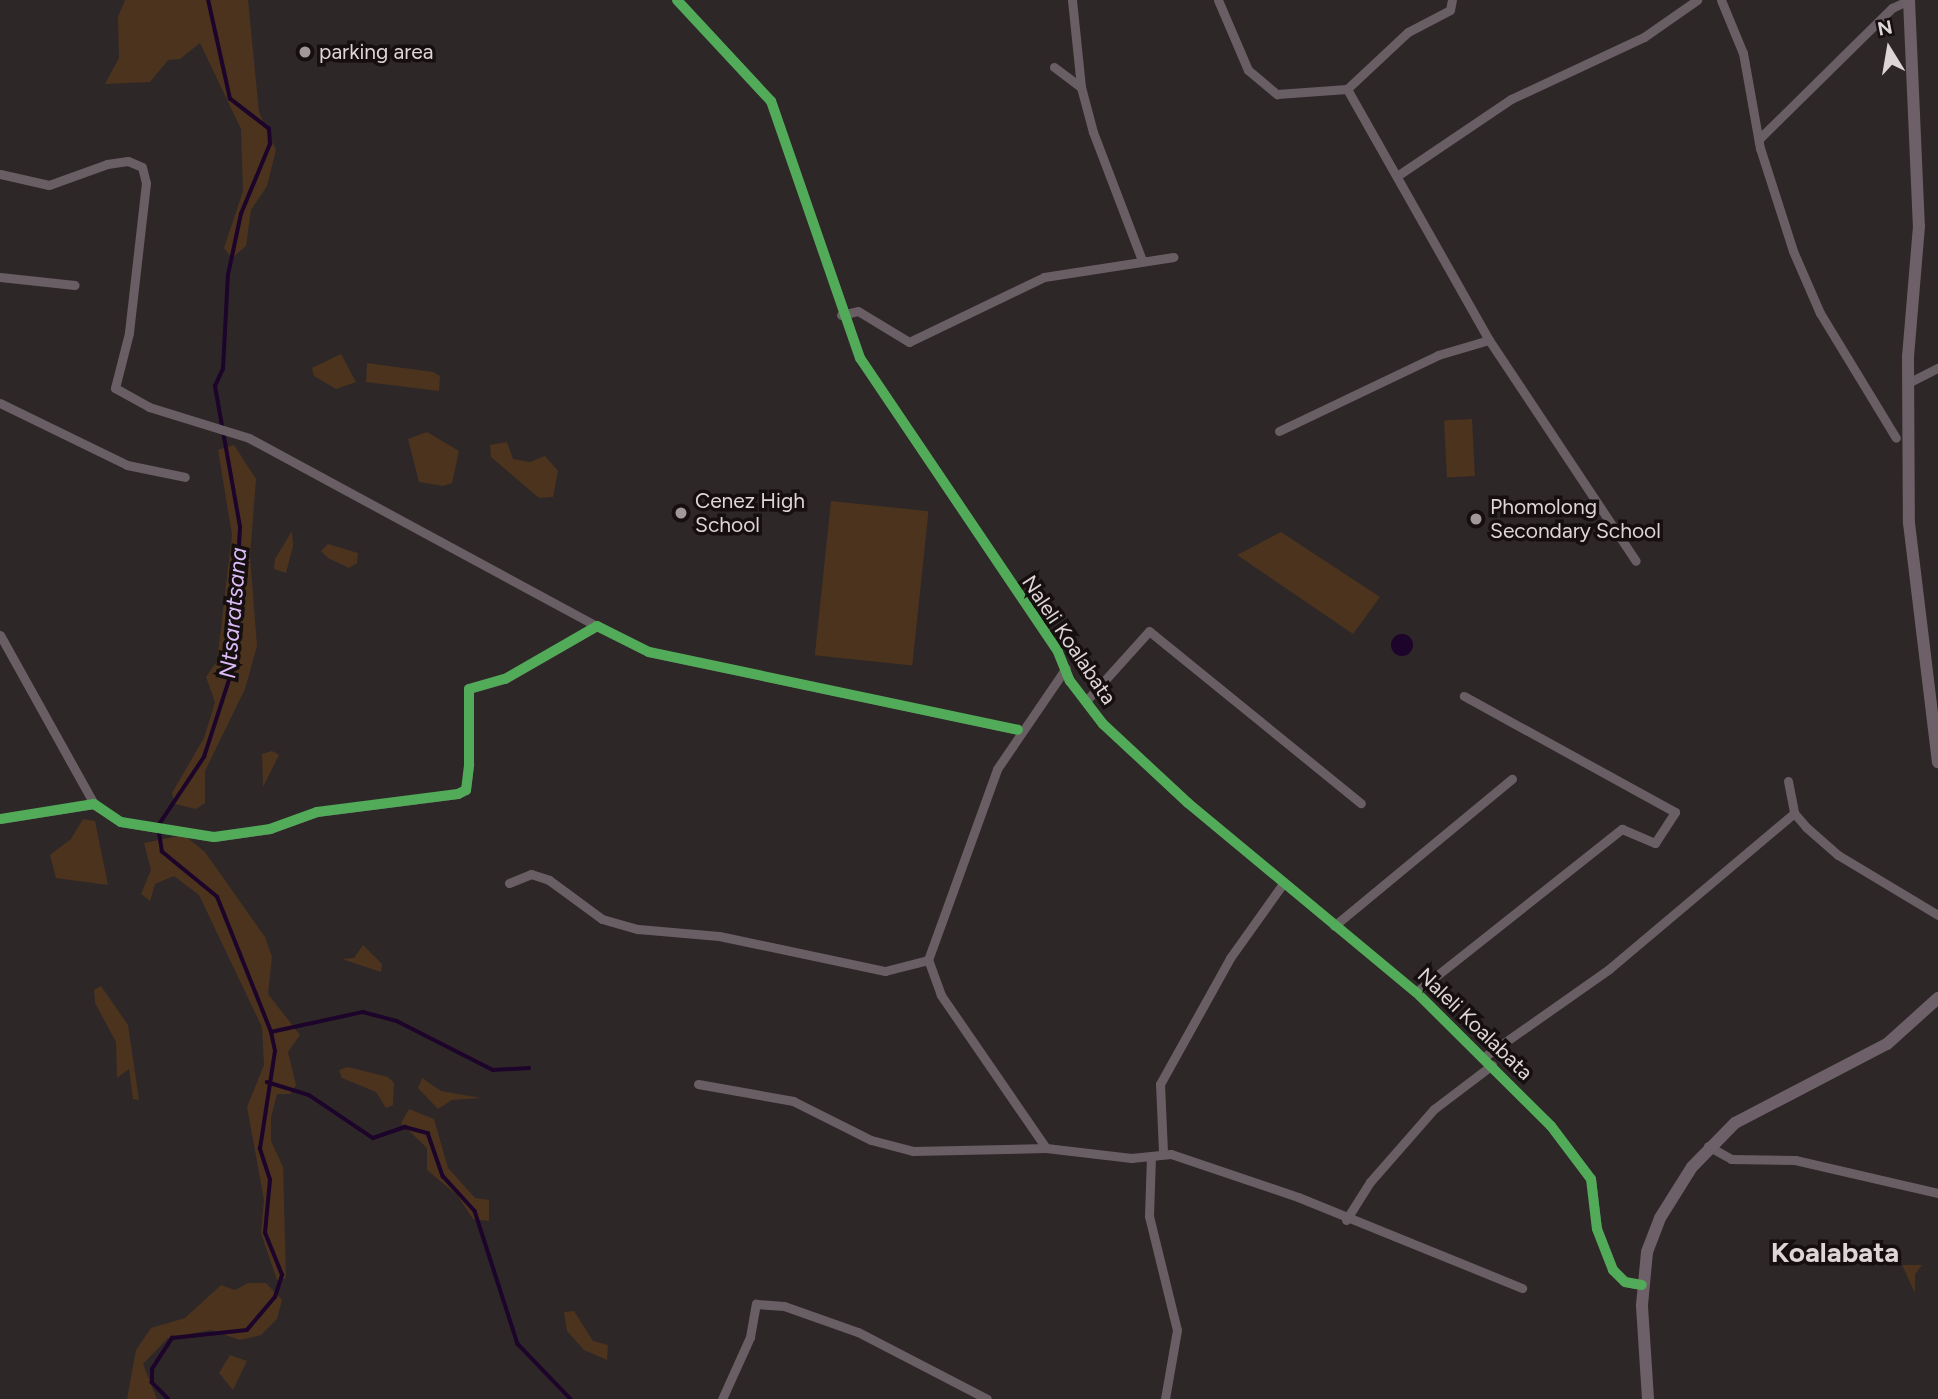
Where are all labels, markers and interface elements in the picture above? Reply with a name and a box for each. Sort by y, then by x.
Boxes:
north arrow [1854,14,1924,84]
text: N [1875,15,1894,41]
place label: parking area [319,39,433,65]
marker: parking area [297,44,313,60]
place label: Cenez High School [695,488,805,538]
place label: Phomolong Secondary School [1490,494,1661,544]
marker: Cenez High School [673,505,689,521]
marker: Phomolong Secondary School [1468,511,1484,527]
water label: Ntsaratsana [214,546,252,680]
street label: Naleli Koalabata [1017,571,1121,709]
street label: Naleli Koalabata [1412,963,1538,1085]
district label: Koalabata [1771,1235,1899,1269]

